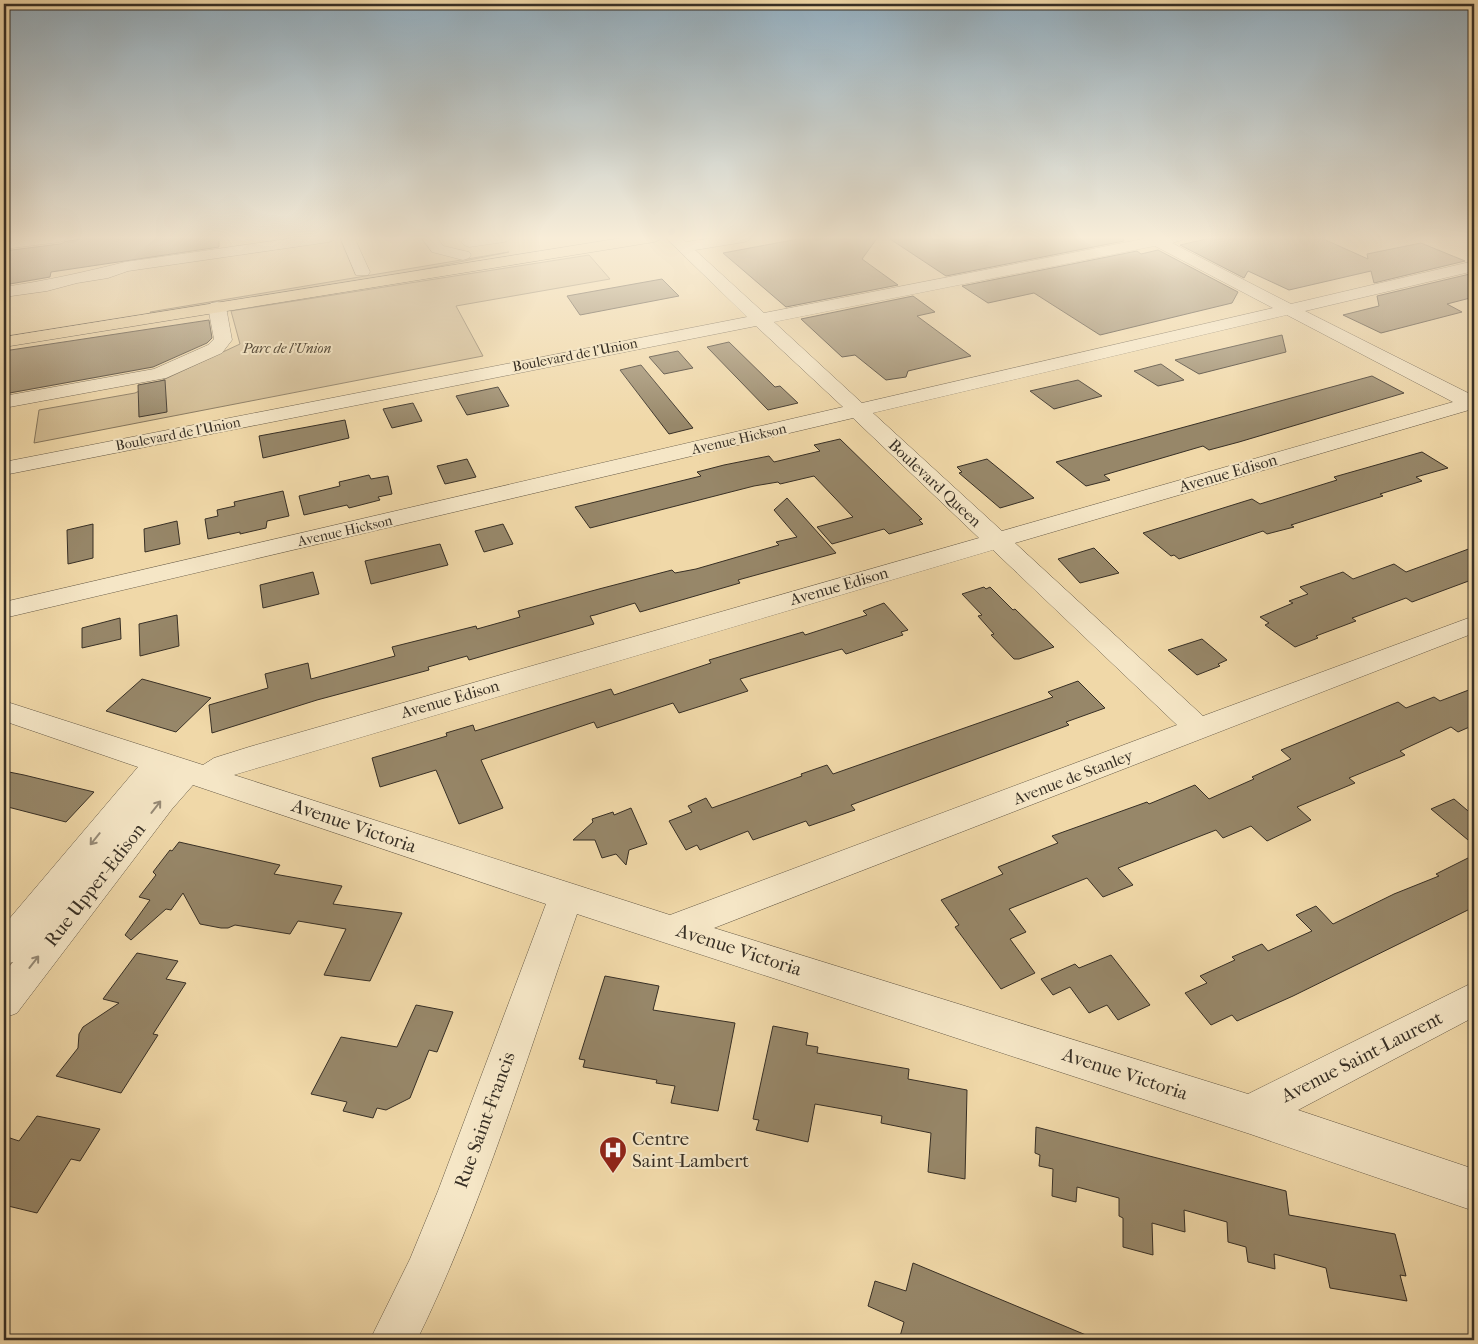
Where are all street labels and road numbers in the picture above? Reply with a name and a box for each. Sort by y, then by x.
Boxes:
street label: Boulevard de l'Union [511,335,639,375]
street label: Boulevard de l'Union [114,414,242,454]
street label: Avenue Hickson [689,420,788,458]
street label: Boulevard Queen [885,435,986,531]
street label: Avenue Edison [1176,450,1280,496]
street label: Avenue Hickson [295,512,394,550]
street label: Avenue Edison [787,563,891,609]
street label: Avenue Edison [398,676,502,722]
street label: Avenue de Stanley [1010,745,1136,809]
street label: Avenue Victoria [288,794,419,858]
street label: Rue Upper-Edison [40,819,150,951]
street label: Avenue Victoria [673,919,805,981]
street label: Avenue Saint-Laurent [1277,1007,1447,1108]
street label: Avenue Victoria [1059,1043,1191,1105]
street label: Rue Saint-Francis [450,1049,520,1191]

